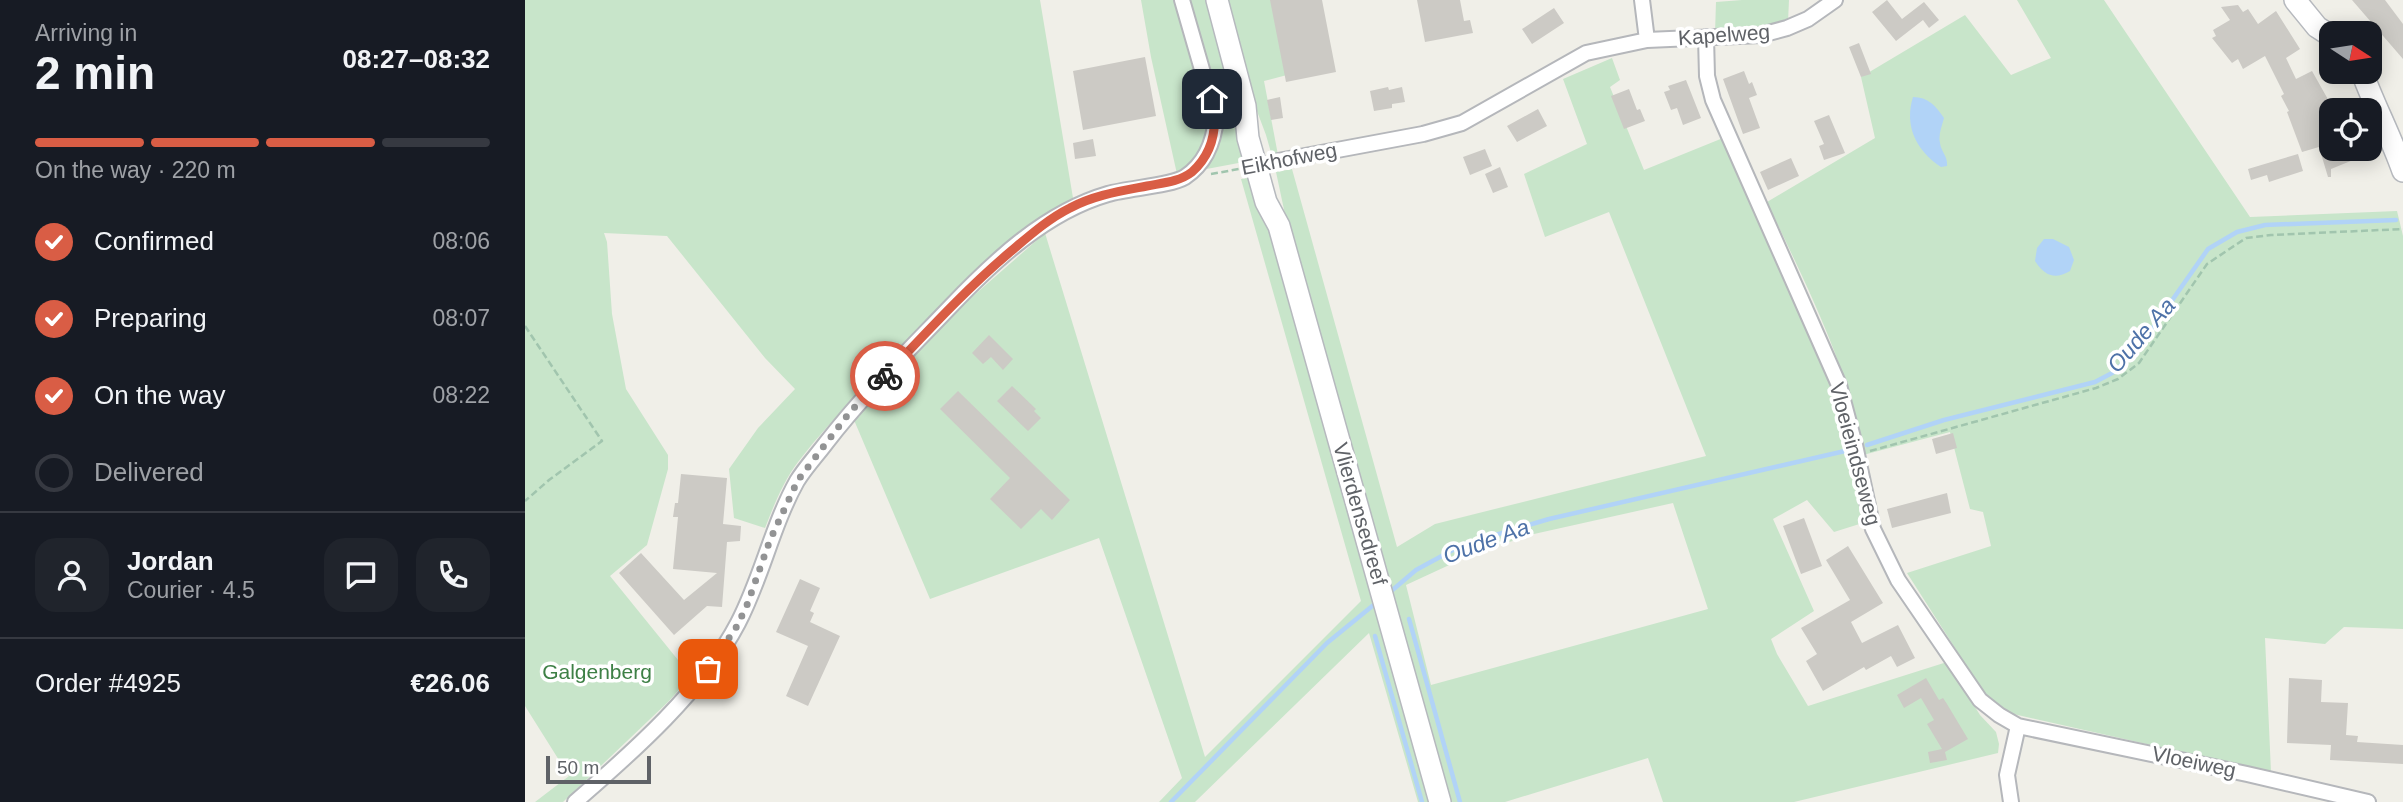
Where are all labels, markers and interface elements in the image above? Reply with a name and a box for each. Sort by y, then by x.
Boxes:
text: Arriving in [35,20,137,46]
street label: Kapelweg [1677,20,1771,49]
north arrow [2319,21,2382,84]
map controls [2319,21,2382,161]
text: 08:27–08:32 [343,44,490,74]
text: 2 min [35,47,155,99]
pin [1182,69,1242,129]
icon: home [1193,80,1231,118]
button: locate [2319,98,2382,161]
street label: Eikhofweg [1239,138,1339,179]
text: On the way · 220 m [35,157,236,183]
icon: check [35,223,73,261]
text: Confirmed [94,226,214,256]
text: 08:06 [432,228,490,254]
water label: Oude Aa [2102,293,2180,377]
icon: check [35,300,73,338]
text: Preparing [94,303,207,333]
text: 08:07 [432,305,490,331]
courier [850,341,920,411]
icon: bike [866,357,904,395]
icon: check [35,377,73,415]
text: On the way [94,380,226,410]
street label: Vloeieindseweg [1825,380,1886,528]
text: 08:22 [432,382,490,408]
street label: Vlierdensedreef [1329,440,1392,588]
text: Delivered [94,457,204,487]
water label: Oude Aa [1439,513,1533,569]
button: person [35,538,109,612]
button: chat [324,538,398,612]
button: phone [416,538,490,612]
text: Jordan [127,546,214,576]
text: Courier · 4.5 [127,577,255,603]
pin [678,639,738,699]
icon: bag [689,650,727,688]
park label: Galgenberg [542,660,652,683]
text: Order #4925 [35,668,181,698]
text: €26.06 [410,668,490,698]
street label: Vloeiweg [2150,741,2238,782]
scale bar [546,753,651,785]
text: 50 m [557,757,599,778]

